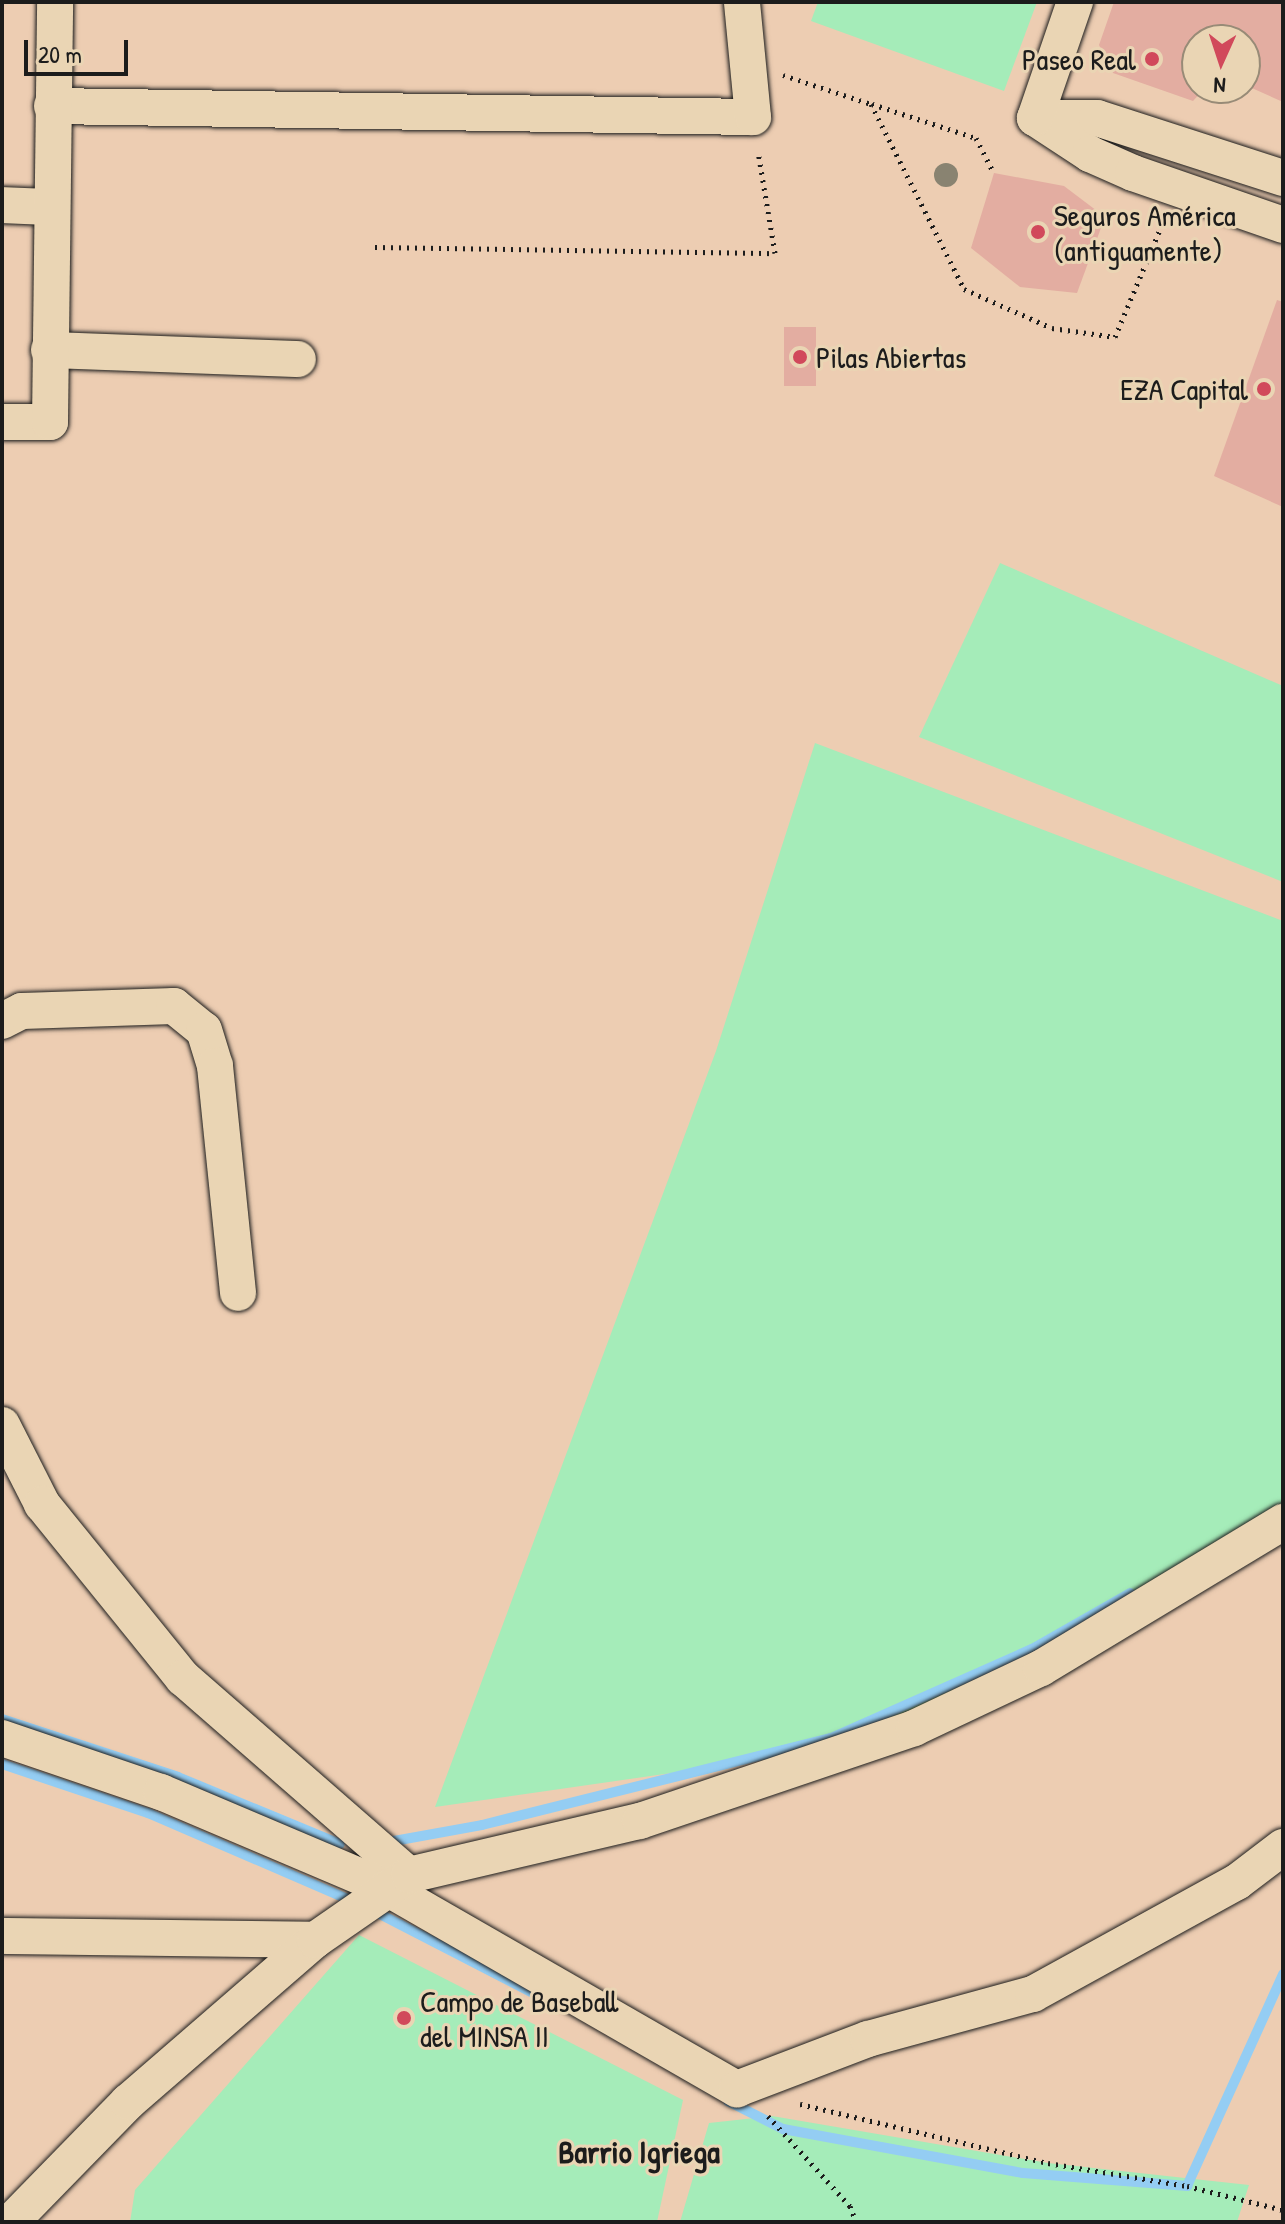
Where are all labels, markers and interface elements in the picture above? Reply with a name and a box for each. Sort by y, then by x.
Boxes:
scale bar [28,24,132,74]
north arrow [1181,24,1261,104]
text: 20 m [38,38,82,70]
place label: Paseo Real [1022,41,1136,77]
marker: Paseo Real [1143,50,1161,68]
text: N [1213,71,1226,101]
place label: Seguros América (antiguamente) [1054,197,1236,268]
marker: Seguros América (antiguamente) [1029,223,1047,241]
place label: Pilas Abiertas [816,339,966,375]
marker: Pilas Abiertas [791,348,809,366]
place label: EZA Capital [1120,371,1248,407]
marker: EZA Capital [1255,380,1273,398]
place label: Campo de Baseball del MINSA II [420,1983,618,2054]
marker: Campo de Baseball del MINSA II [395,2009,413,2027]
district label: Barrio Igriega [558,2133,720,2171]

